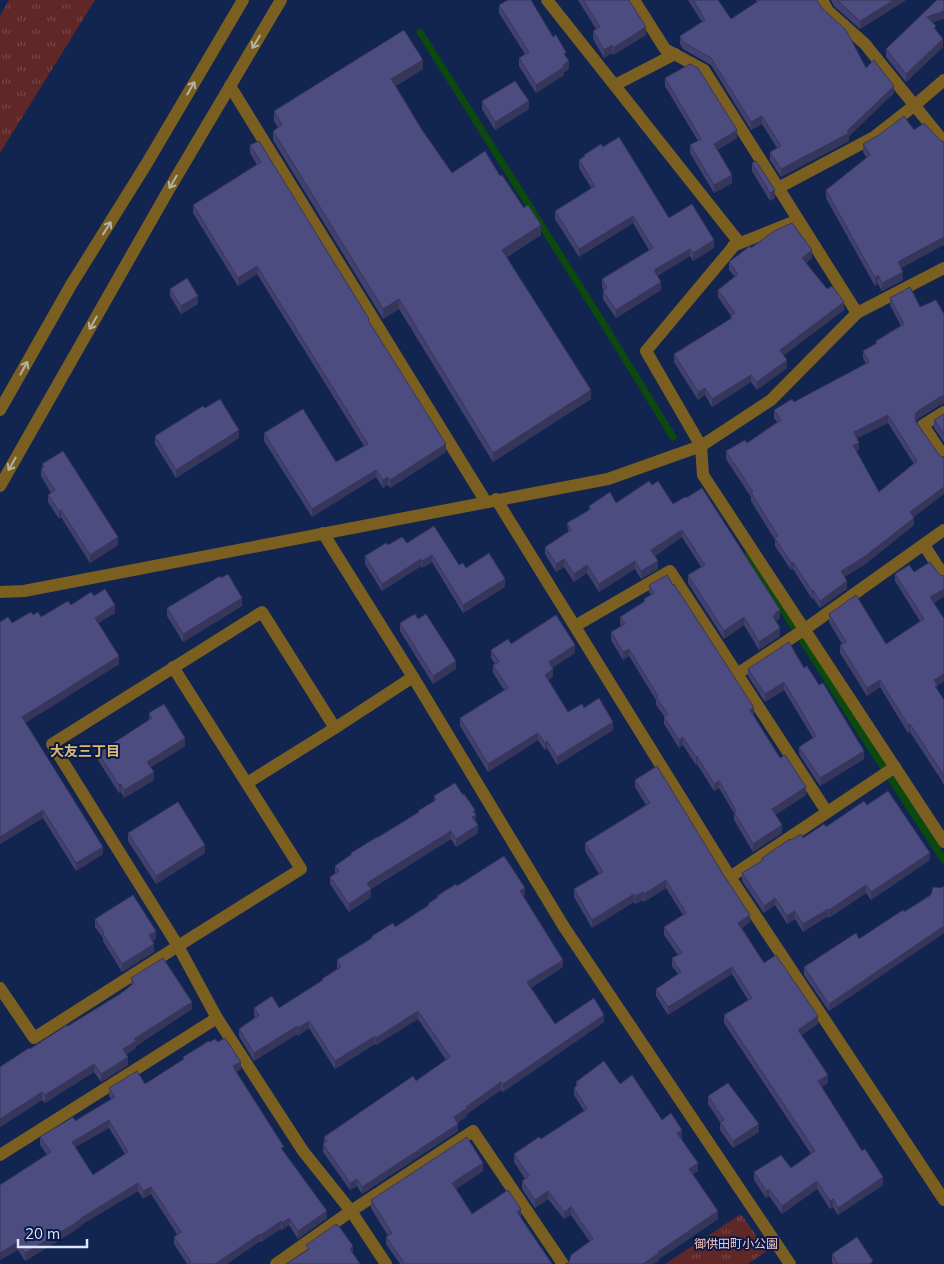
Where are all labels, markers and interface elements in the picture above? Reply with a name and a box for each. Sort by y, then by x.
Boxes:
one-way arrow [250,34,260,49]
one-way arrow [186,82,196,96]
one-way arrow [168,174,178,189]
one-way arrow [102,221,112,235]
one-way arrow [88,316,98,331]
one-way arrow [20,361,30,375]
one-way arrow [7,457,17,471]
district label: 大友三丁目 [50,742,120,760]
scale bar [18,1216,86,1248]
text: 20 m [25,1224,60,1243]
park label: 御供田町小公園 [694,1236,778,1251]

